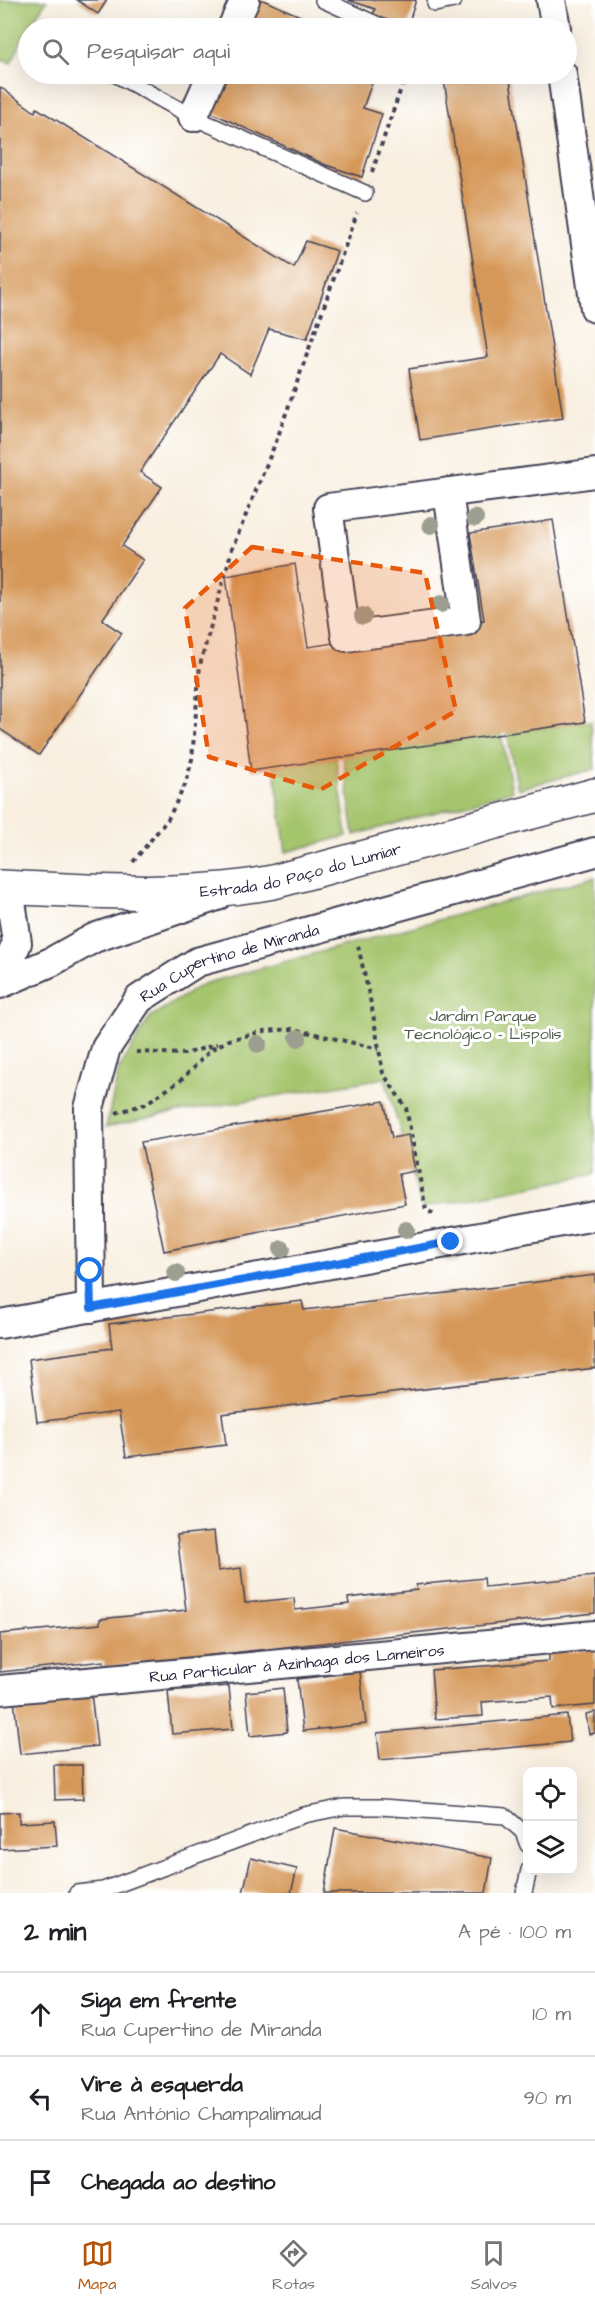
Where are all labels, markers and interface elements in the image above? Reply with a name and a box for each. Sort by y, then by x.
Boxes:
search box [18,18,577,84]
icon: search [39,35,72,68]
text: Pesquisar aqui [87,36,230,67]
street label: Estrada do Paço do Lumiar [199,838,404,903]
street label: Rua Cupertino de Miranda [136,919,322,1008]
park label: Jardim Parque Tecnológico - Lispolis [404,1005,562,1046]
route end [437,1228,463,1254]
route start [76,1257,102,1283]
street label: Rua Particular à Azinhaga dos Lameiros [148,1639,445,1688]
map controls [523,1767,577,1875]
button: locate [523,1767,577,1821]
button: layers [523,1821,577,1875]
text: 2 min [24,1914,86,1950]
text: A pé · 100 m [458,1918,571,1946]
text: Siga em frente [81,1985,237,2016]
icon: ahead [24,1998,57,2031]
text: 10 m [532,2000,571,2028]
text: Rua Cupertino de Miranda [81,2016,322,2044]
text: Vire à esquerda [81,2069,243,2100]
icon: left [24,2082,57,2115]
text: 90 m [523,2084,571,2112]
text: Rua António Champalimaud [81,2100,321,2128]
icon: arrive [24,2166,57,2199]
text: Chegada ao destino [81,2167,275,2198]
tab: Mapa [78,2237,116,2295]
tab: Rotas [272,2237,315,2295]
tab: Salvos [471,2237,517,2295]

